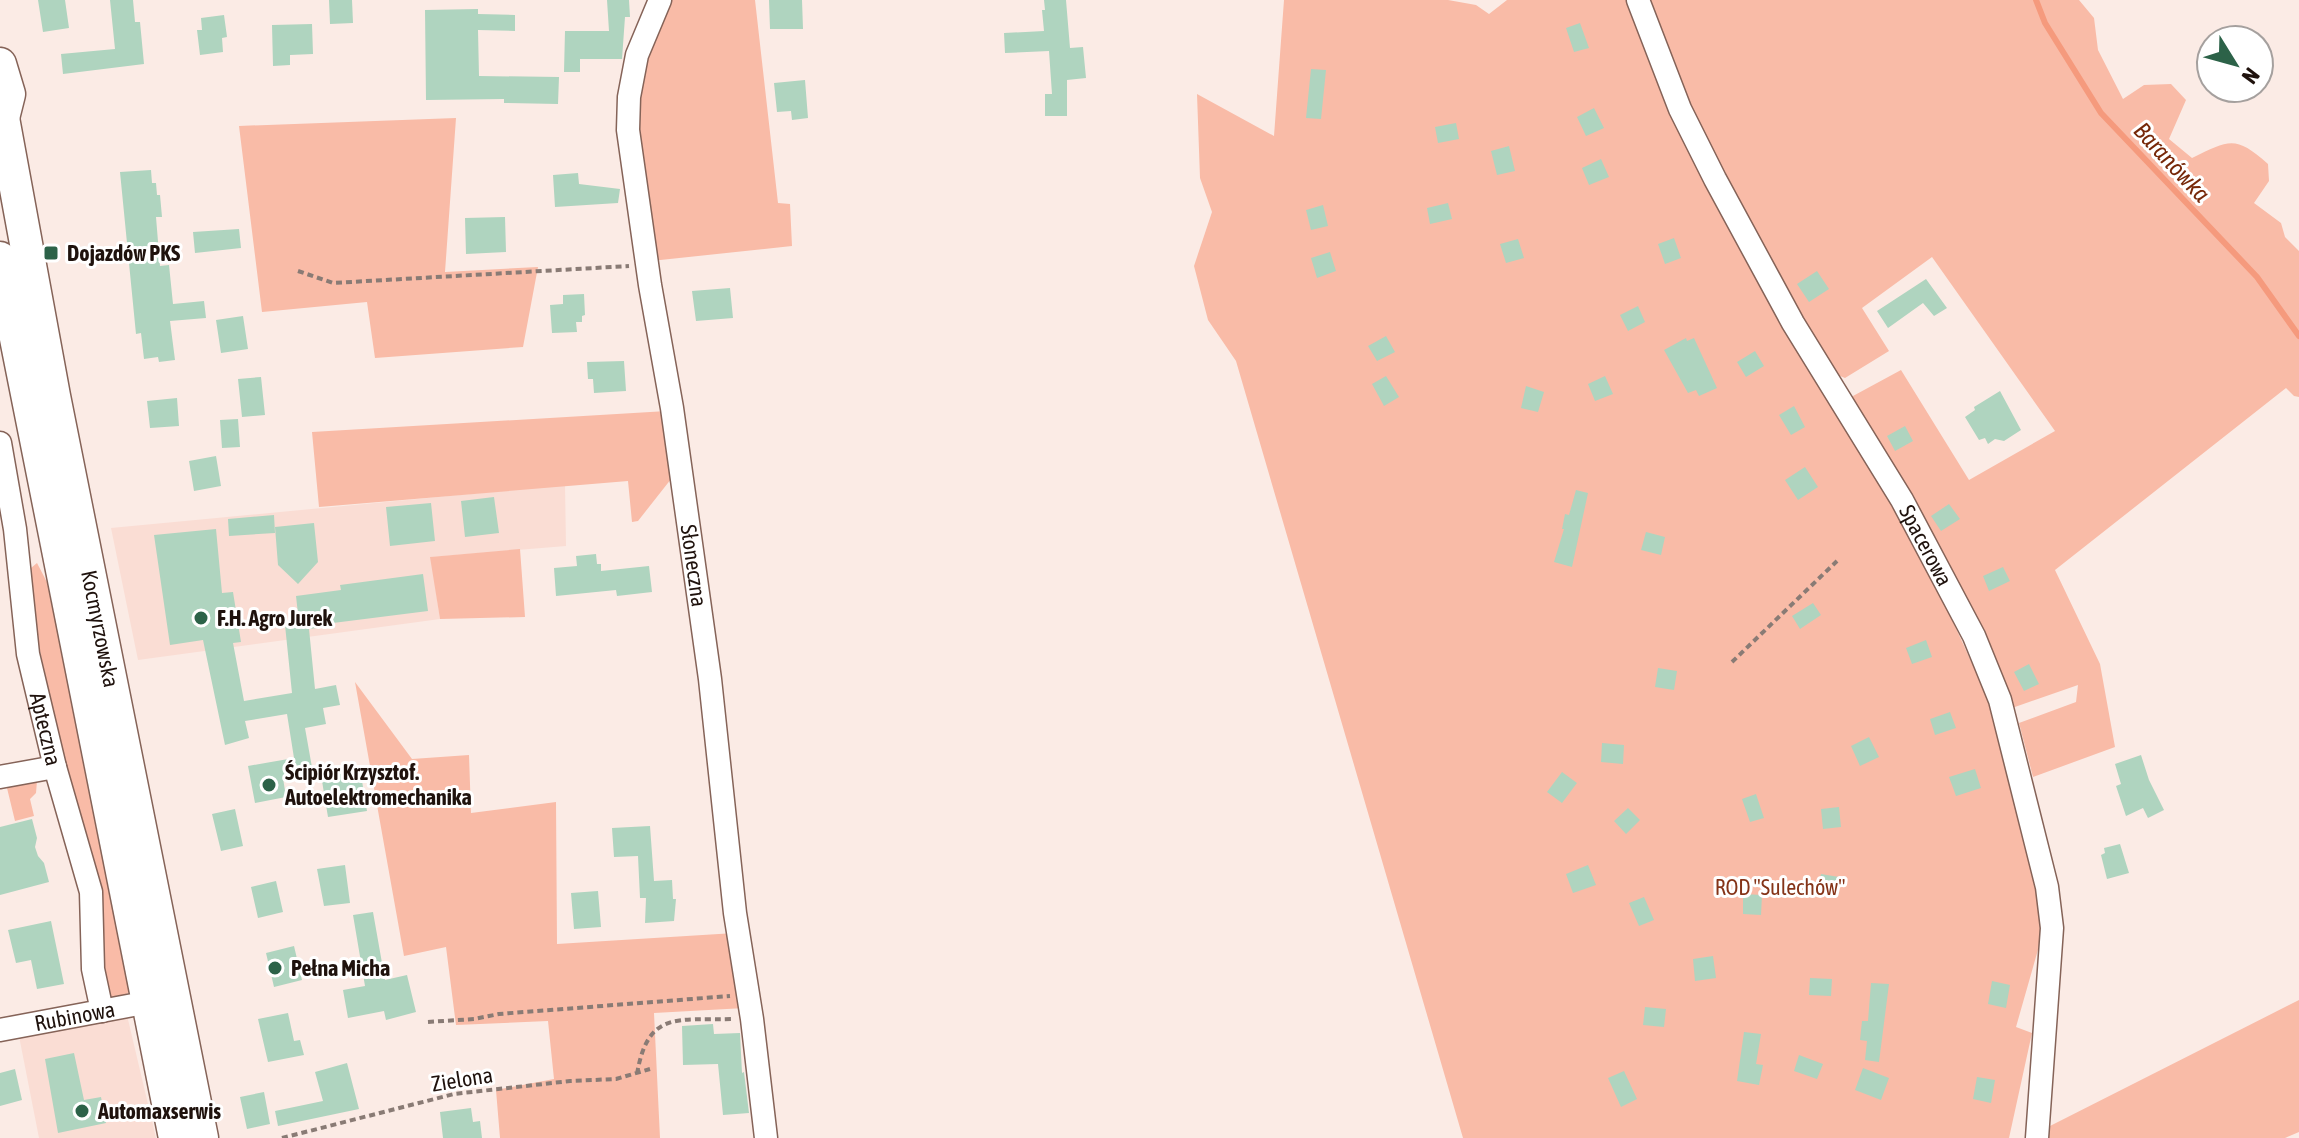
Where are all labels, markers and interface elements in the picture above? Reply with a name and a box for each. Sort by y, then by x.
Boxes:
north arrow [2195,24,2275,104]
text: N [2237,63,2265,89]
water label: Baranówka [2129,117,2215,207]
place label: Dojazdów PKS [67,240,180,266]
marker: Dojazdów PKS [42,244,60,262]
street label: Spacerowa [1894,500,1958,590]
street label: Słoneczna [675,523,713,608]
street label: Kocmyrzowska [76,568,125,690]
place label: F.H. Agro Jurek [217,605,333,631]
marker: F.H. Agro Jurek [192,609,210,627]
street label: Apteczna [25,690,67,768]
place label: Ścipiór Krzysztof. Autoelektromechanika [284,759,472,810]
marker: Ścipiór Krzysztof. Autoelektromechanika [260,776,278,794]
park label: ROD "Sulechów" [1715,874,1845,900]
place label: Pełna Micha [291,955,390,981]
marker: Pełna Micha [266,959,284,977]
street label: Rubinowa [32,996,117,1036]
street label: Zielona [429,1061,495,1097]
place label: Automaxserwis [97,1098,221,1124]
marker: Automaxserwis [73,1102,91,1120]

